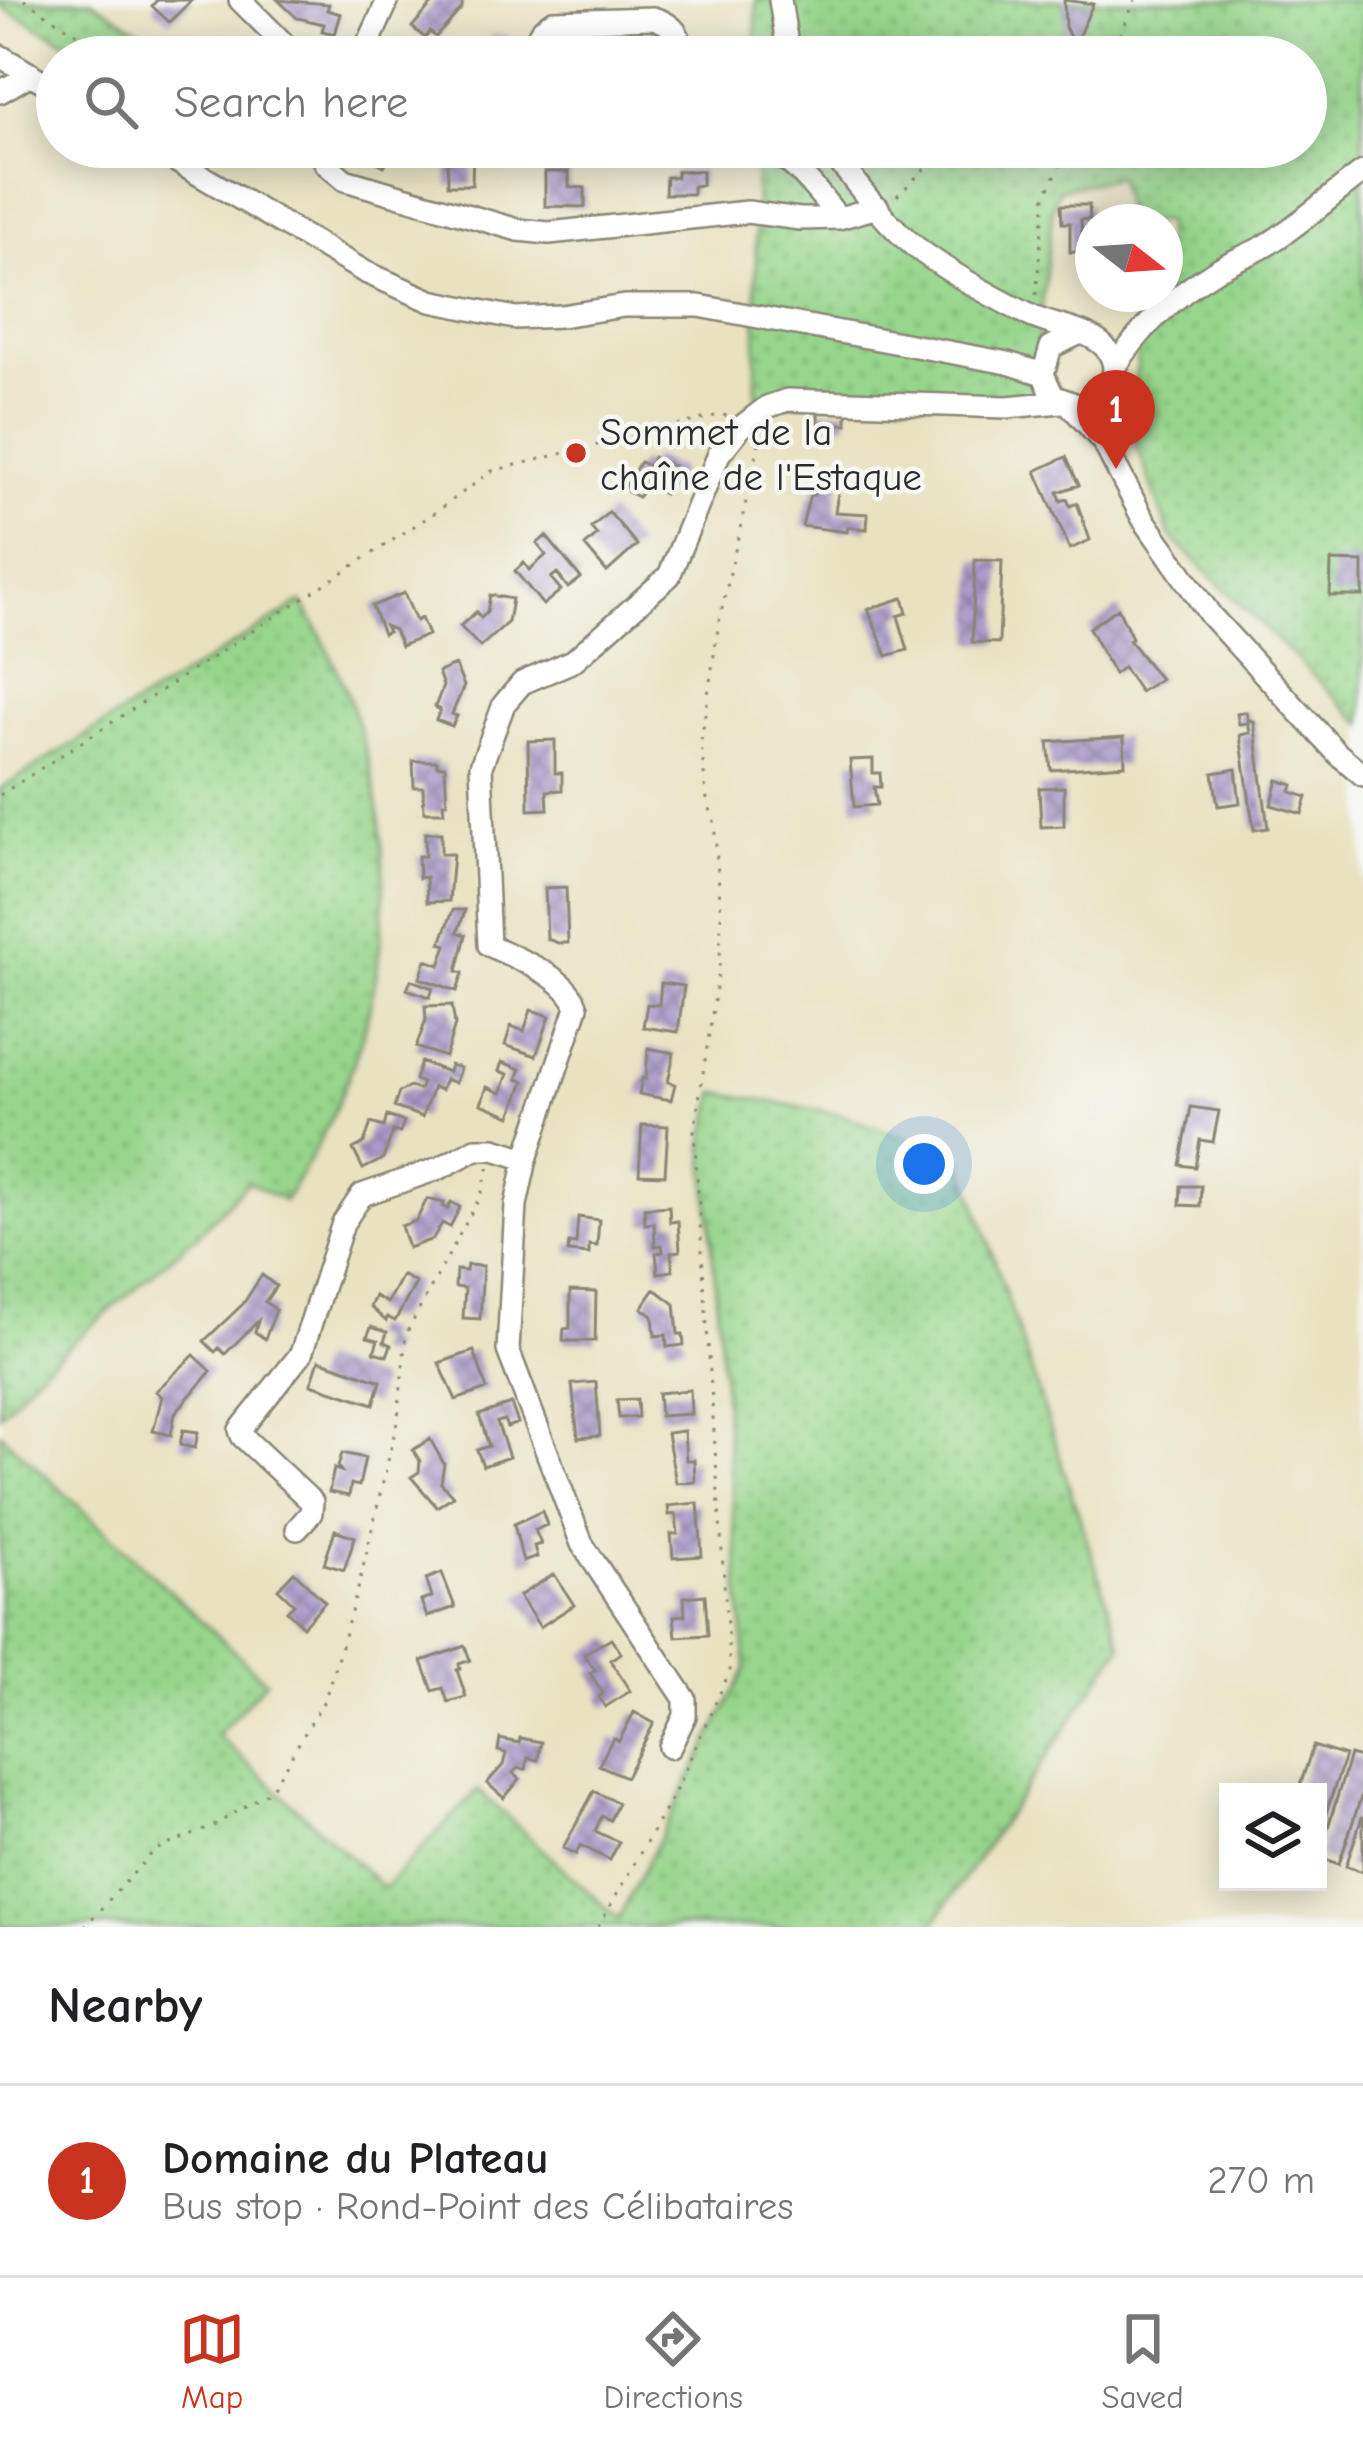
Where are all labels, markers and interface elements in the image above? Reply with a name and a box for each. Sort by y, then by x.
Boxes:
search box [36,36,1327,168]
icon: search [78,69,144,135]
text: Search here [174,76,408,128]
north arrow [1075,204,1183,312]
pin: 1 [1077,370,1155,469]
place label: Sommet de la chaîne de l'Estaque [600,410,922,500]
marker: Sommet de la chaîne de l'Estaque [563,440,589,466]
your location [894,1134,954,1194]
map controls [1219,1783,1327,1891]
button: layers [1219,1783,1327,1891]
text: Nearby [48,1976,202,2035]
text: Domaine du Plateau [162,2132,549,2184]
text: 1 [79,2158,95,2203]
text: 270 m [1207,2158,1315,2203]
text: Bus stop · Rond-Point des Célibataires [162,2184,793,2229]
tab: Map [179,2306,245,2416]
tab: Directions [604,2306,743,2416]
tab: Saved [1101,2306,1184,2416]

